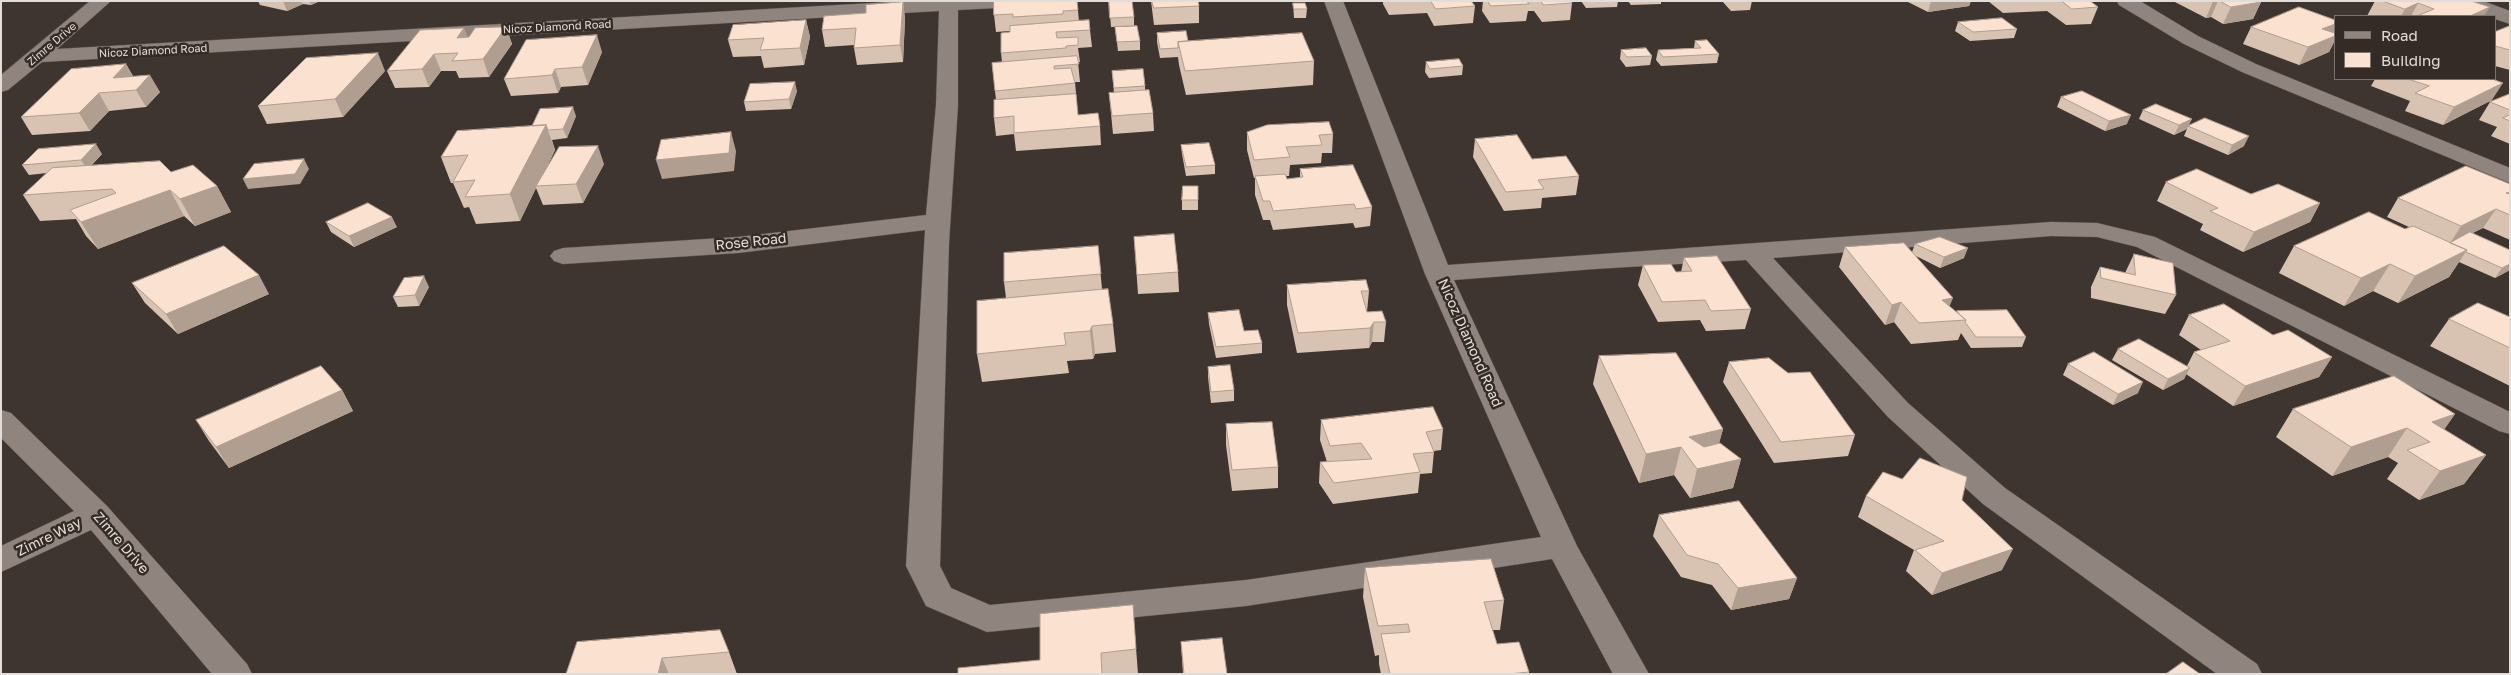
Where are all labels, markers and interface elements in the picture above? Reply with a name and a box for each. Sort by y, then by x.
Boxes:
legend [2334,15,2496,80]
street label: Nicoz Diamond Road [502,18,612,36]
street label: Zimre Drive [25,20,79,68]
text: Road [2381,26,2418,44]
street label: Nicoz Diamond Road [98,42,208,60]
text: Building [2381,51,2441,69]
street label: Rose Road [715,230,787,254]
street label: Nicoz Diamond Road [1434,276,1506,410]
street label: Zimre Drive [90,509,152,577]
street label: Zimre Way [14,514,84,560]

